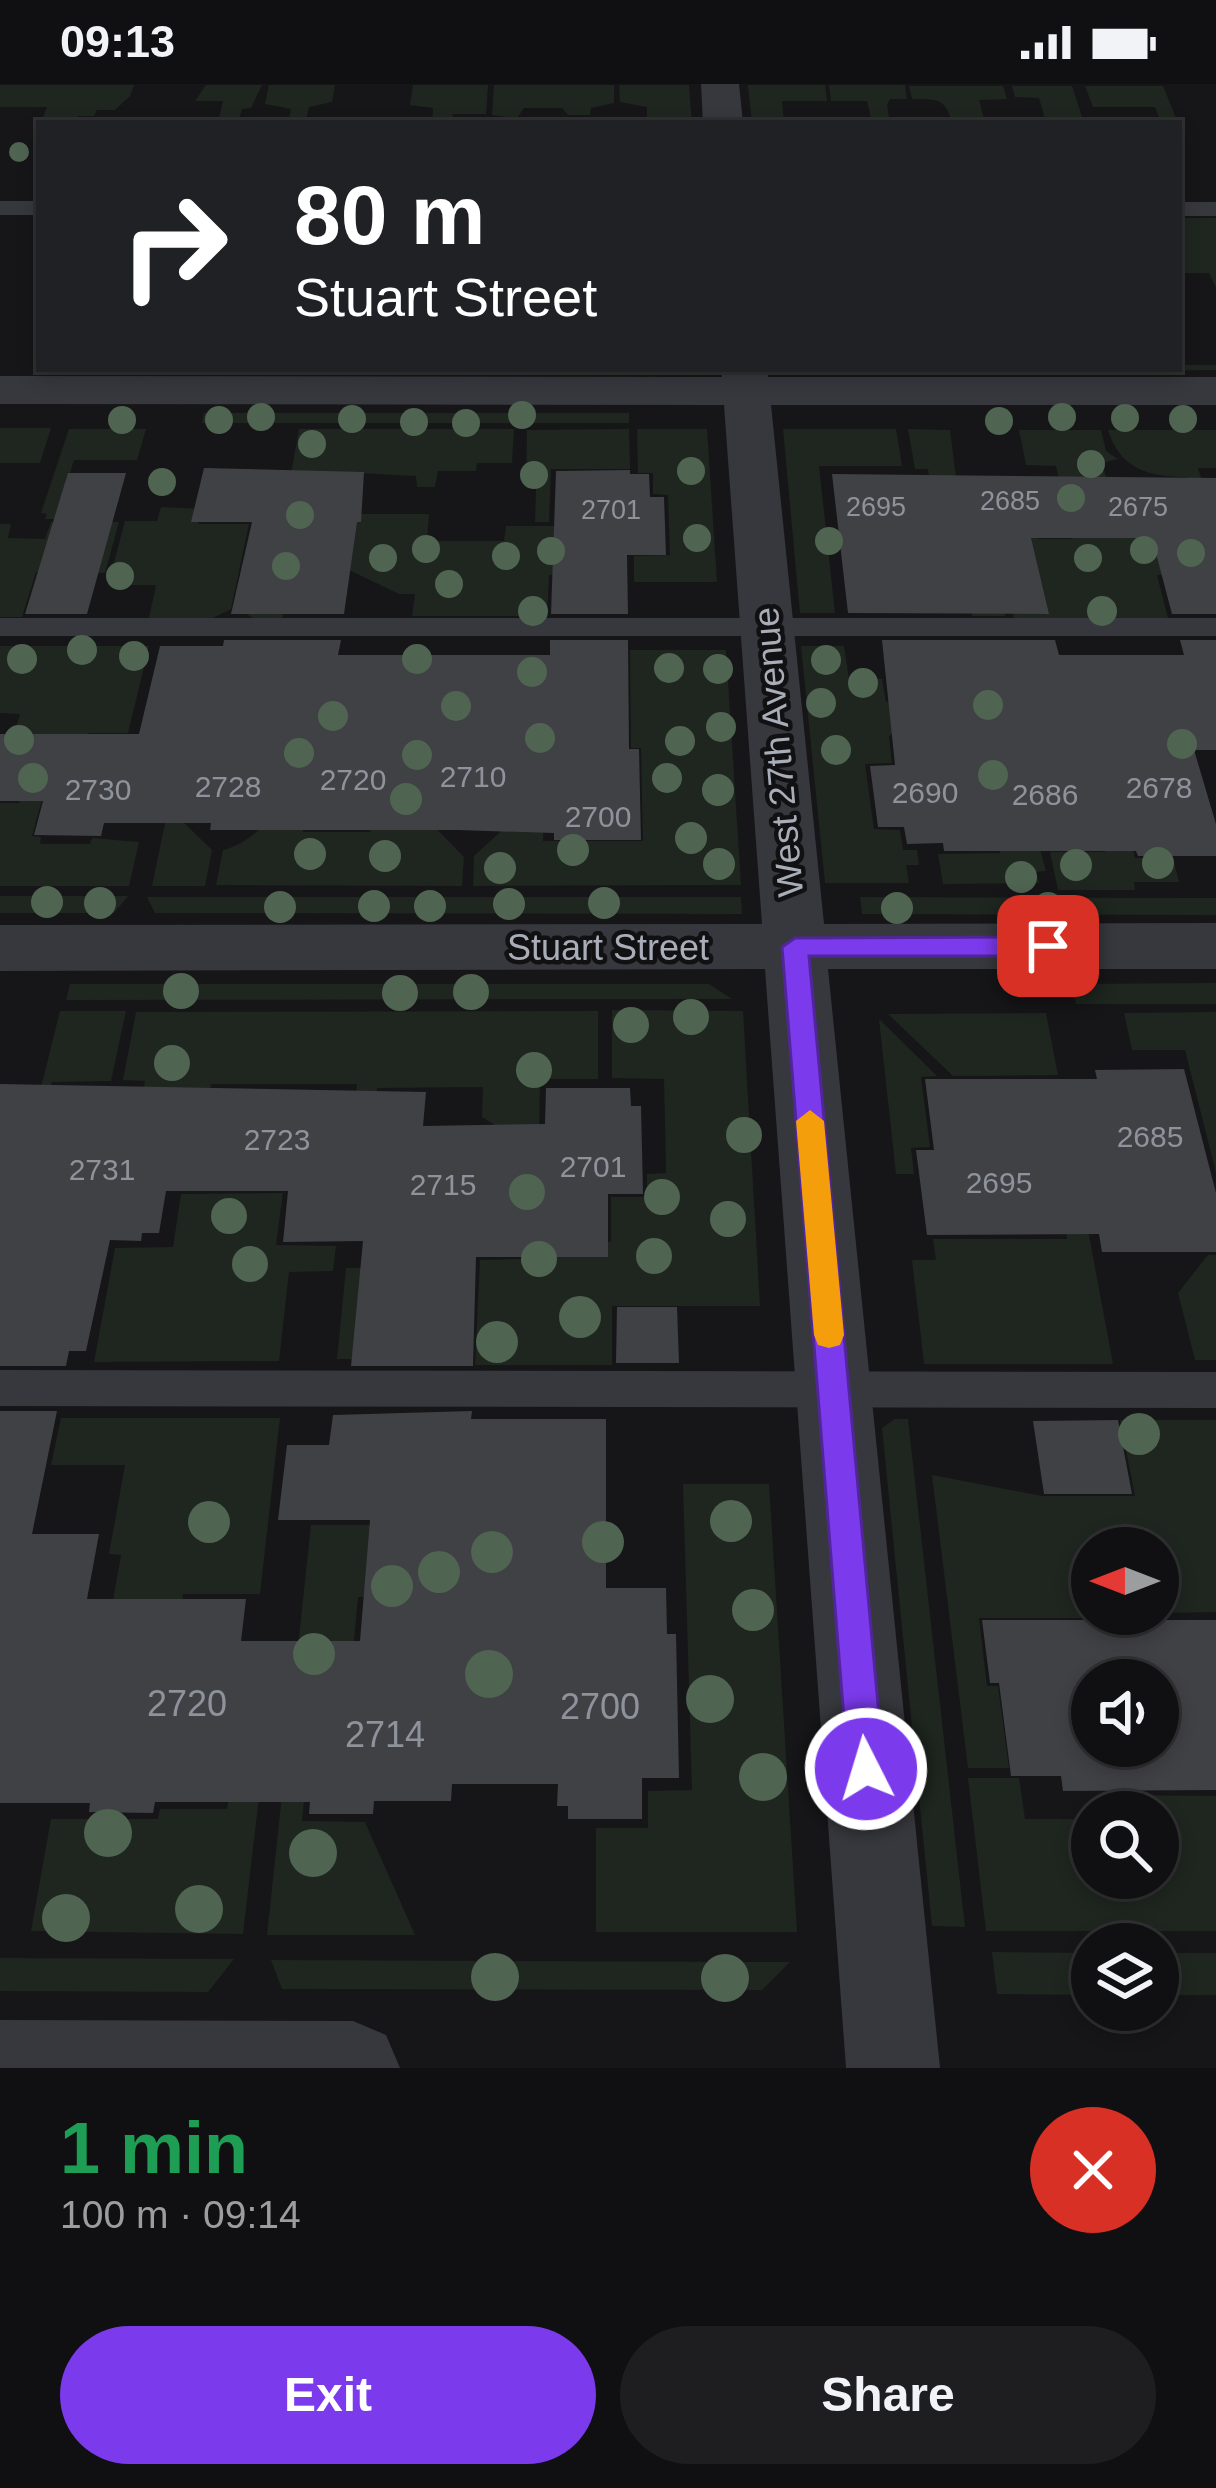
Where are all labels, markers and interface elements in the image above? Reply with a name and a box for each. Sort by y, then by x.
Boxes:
text: 09:13 [60,16,175,67]
icon: right [96,168,252,324]
text: 80 m [294,168,485,262]
text: Stuart Street [294,267,597,327]
house number: 2685 [980,486,1040,516]
house number: 2695 [846,492,906,522]
house number: 2675 [1108,492,1168,522]
house number: 2701 [581,495,641,525]
street label: West 27th Avenue [745,605,811,899]
house number: 2710 [440,760,506,793]
house number: 2720 [320,763,386,796]
house number: 2728 [195,770,261,803]
house number: 2678 [1126,771,1192,804]
house number: 2730 [65,773,131,806]
house number: 2690 [892,776,958,809]
house number: 2686 [1012,778,1078,811]
house number: 2700 [565,800,631,833]
pin [997,895,1099,997]
icon: arrive [1015,913,1081,979]
street label: Stuart Street [507,927,709,968]
house number: 2685 [1117,1120,1183,1153]
house number: 2723 [244,1123,310,1156]
house number: 2701 [560,1150,626,1183]
house number: 2731 [69,1153,135,1186]
house number: 2695 [966,1166,1032,1199]
house number: 2715 [410,1168,476,1201]
north arrow [1071,1527,1179,1635]
map controls [1071,1527,1179,2031]
button: sound [1071,1659,1179,1767]
house number: 2720 [147,1683,227,1724]
house number: 2700 [560,1686,640,1727]
position arrow [803,1706,929,1832]
house number: 2714 [345,1714,425,1755]
button: search [1071,1791,1179,1899]
button: layers [1071,1923,1179,2031]
button: close [1030,2107,1156,2233]
text: 1 min [60,2108,248,2188]
text: 100 m · 09:14 [60,2193,301,2236]
button: Exit [60,2326,596,2464]
button: Share [620,2326,1156,2464]

